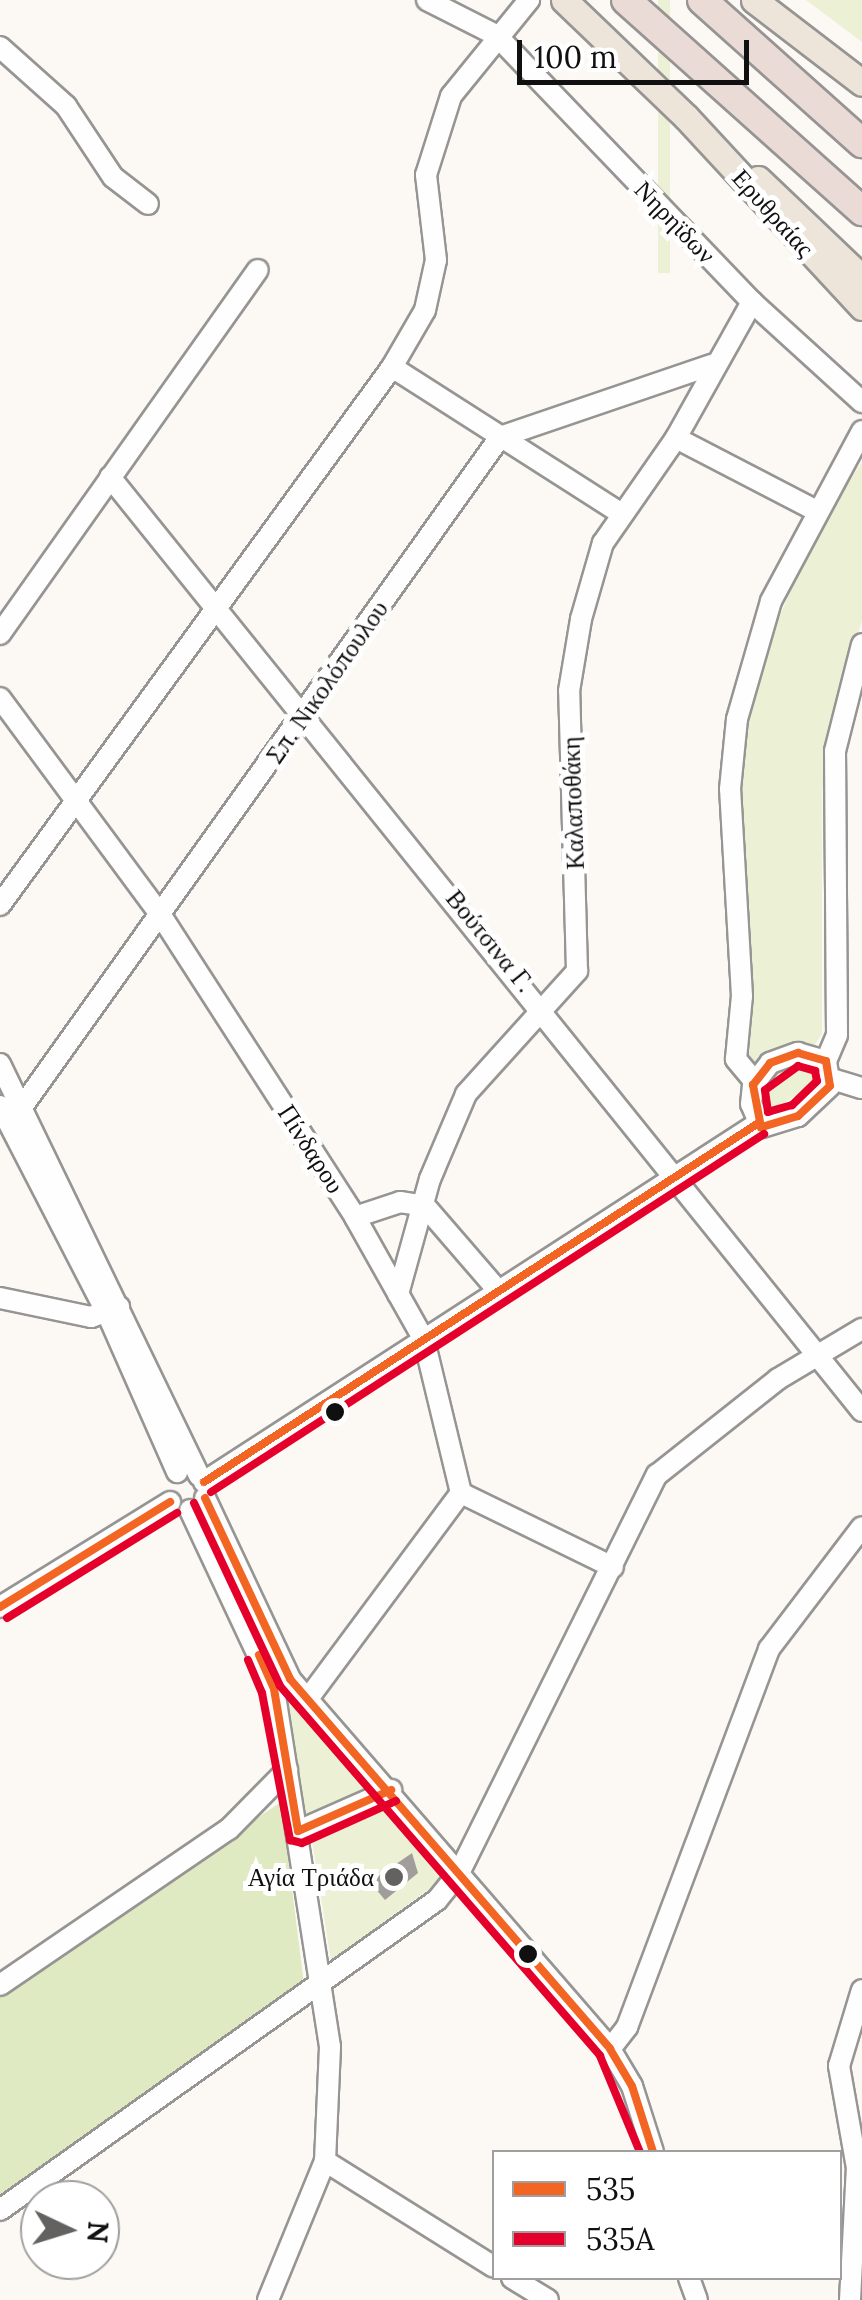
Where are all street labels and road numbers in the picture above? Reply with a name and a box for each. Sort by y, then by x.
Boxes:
street label: Ερυθραίας [726,163,820,263]
street label: Νηρηϊδων [628,175,722,269]
street label: Σπ. Νικολόπουλου [260,595,394,769]
street label: Καλαποθάκη [556,736,590,870]
street label: Βούτσινα Γ. [440,884,540,998]
street label: Πίνδαρου [271,1099,351,1199]

